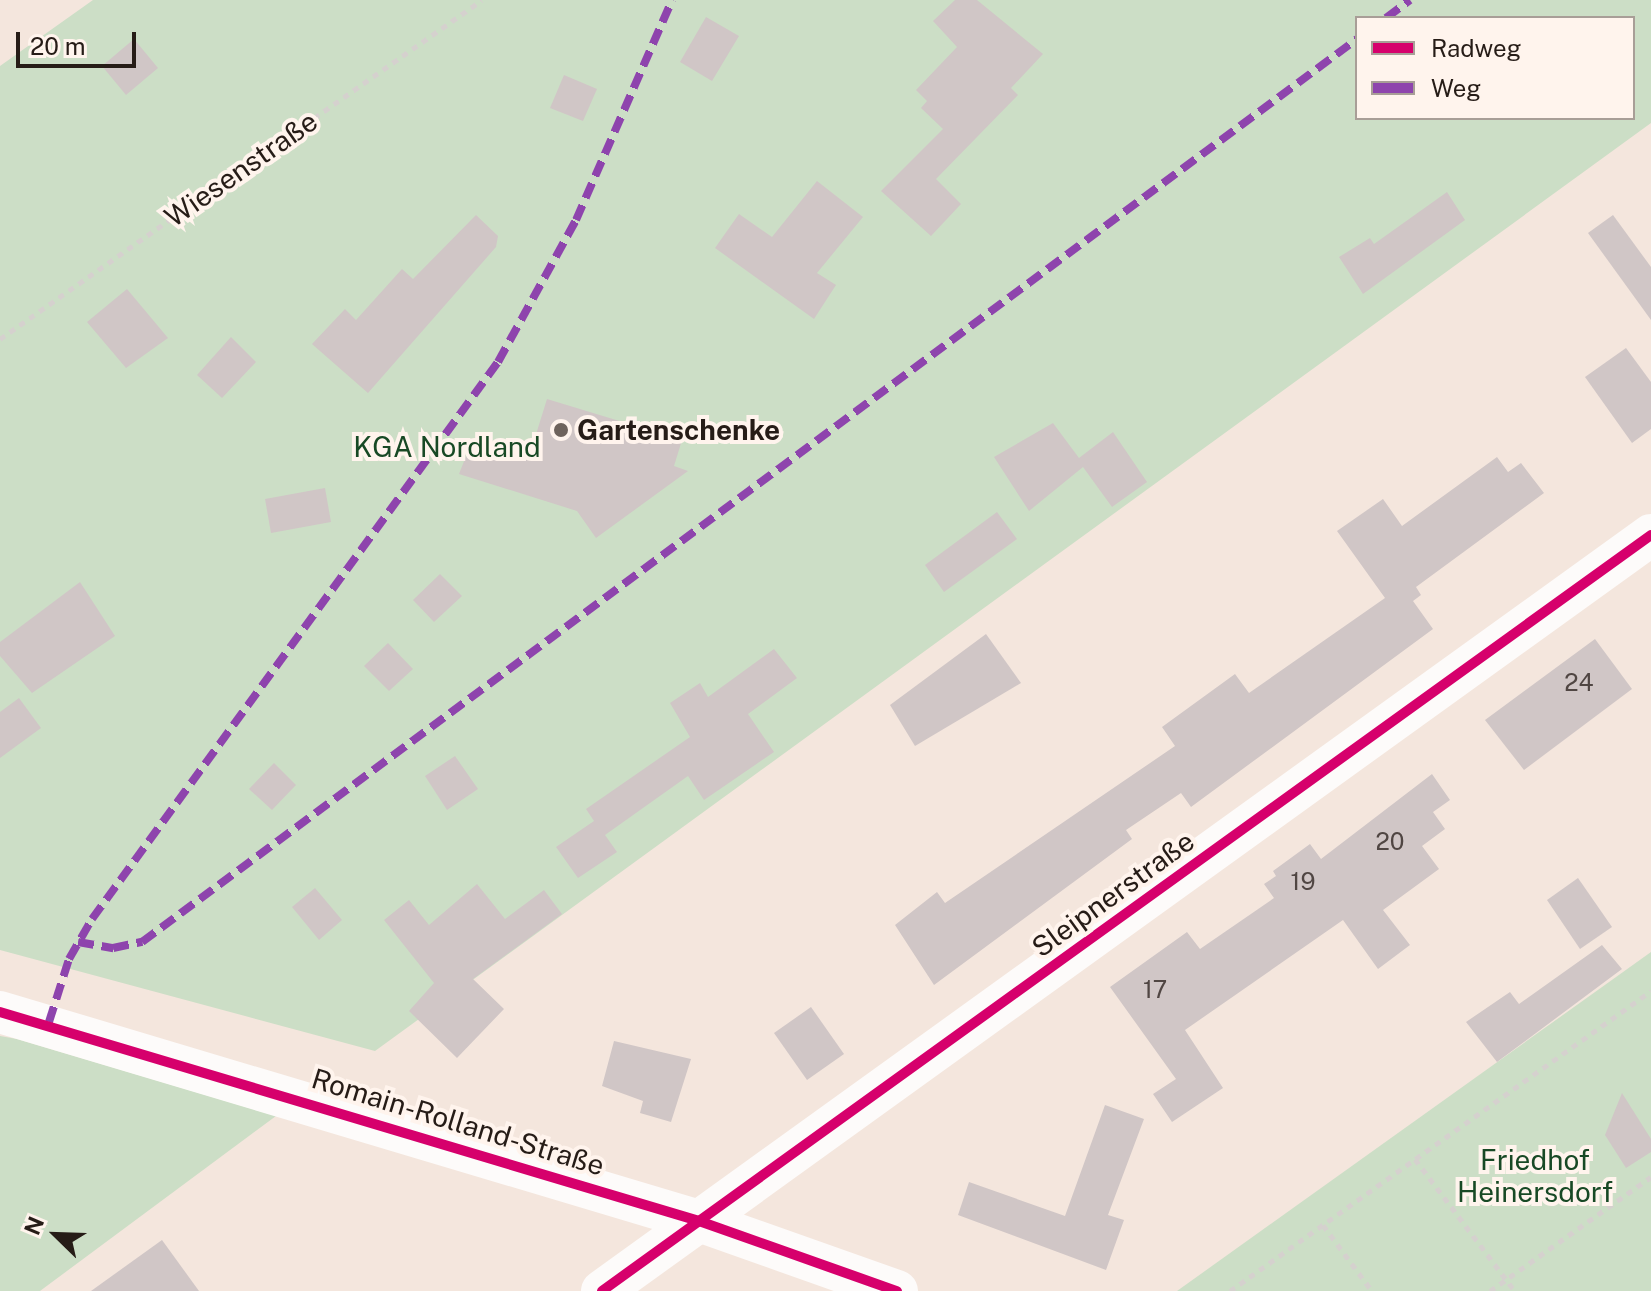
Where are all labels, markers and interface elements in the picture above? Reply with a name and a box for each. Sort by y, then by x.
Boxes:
scale bar [20,16,140,66]
legend [1355,16,1635,120]
text: 20 m [30,32,86,60]
text: Radweg [1431,34,1522,62]
text: Weg [1431,74,1481,102]
street label: Wiesenstraße [158,104,324,234]
place label: Gartenschenke [577,413,780,447]
marker: Gartenschenke [552,421,570,439]
park label: KGA Nordland [353,430,541,464]
house number: 24 [1564,669,1594,697]
street label: Sleipnerstraße [1025,824,1201,964]
house number: 20 [1376,828,1404,856]
house number: 19 [1291,868,1315,896]
house number: 17 [1143,976,1167,1004]
street label: Romain-Rolland-Straße [308,1061,608,1183]
park label: Friedhof Heinersdorf [1457,1143,1613,1209]
north arrow [16,1195,96,1275]
text: N [19,1213,49,1239]

